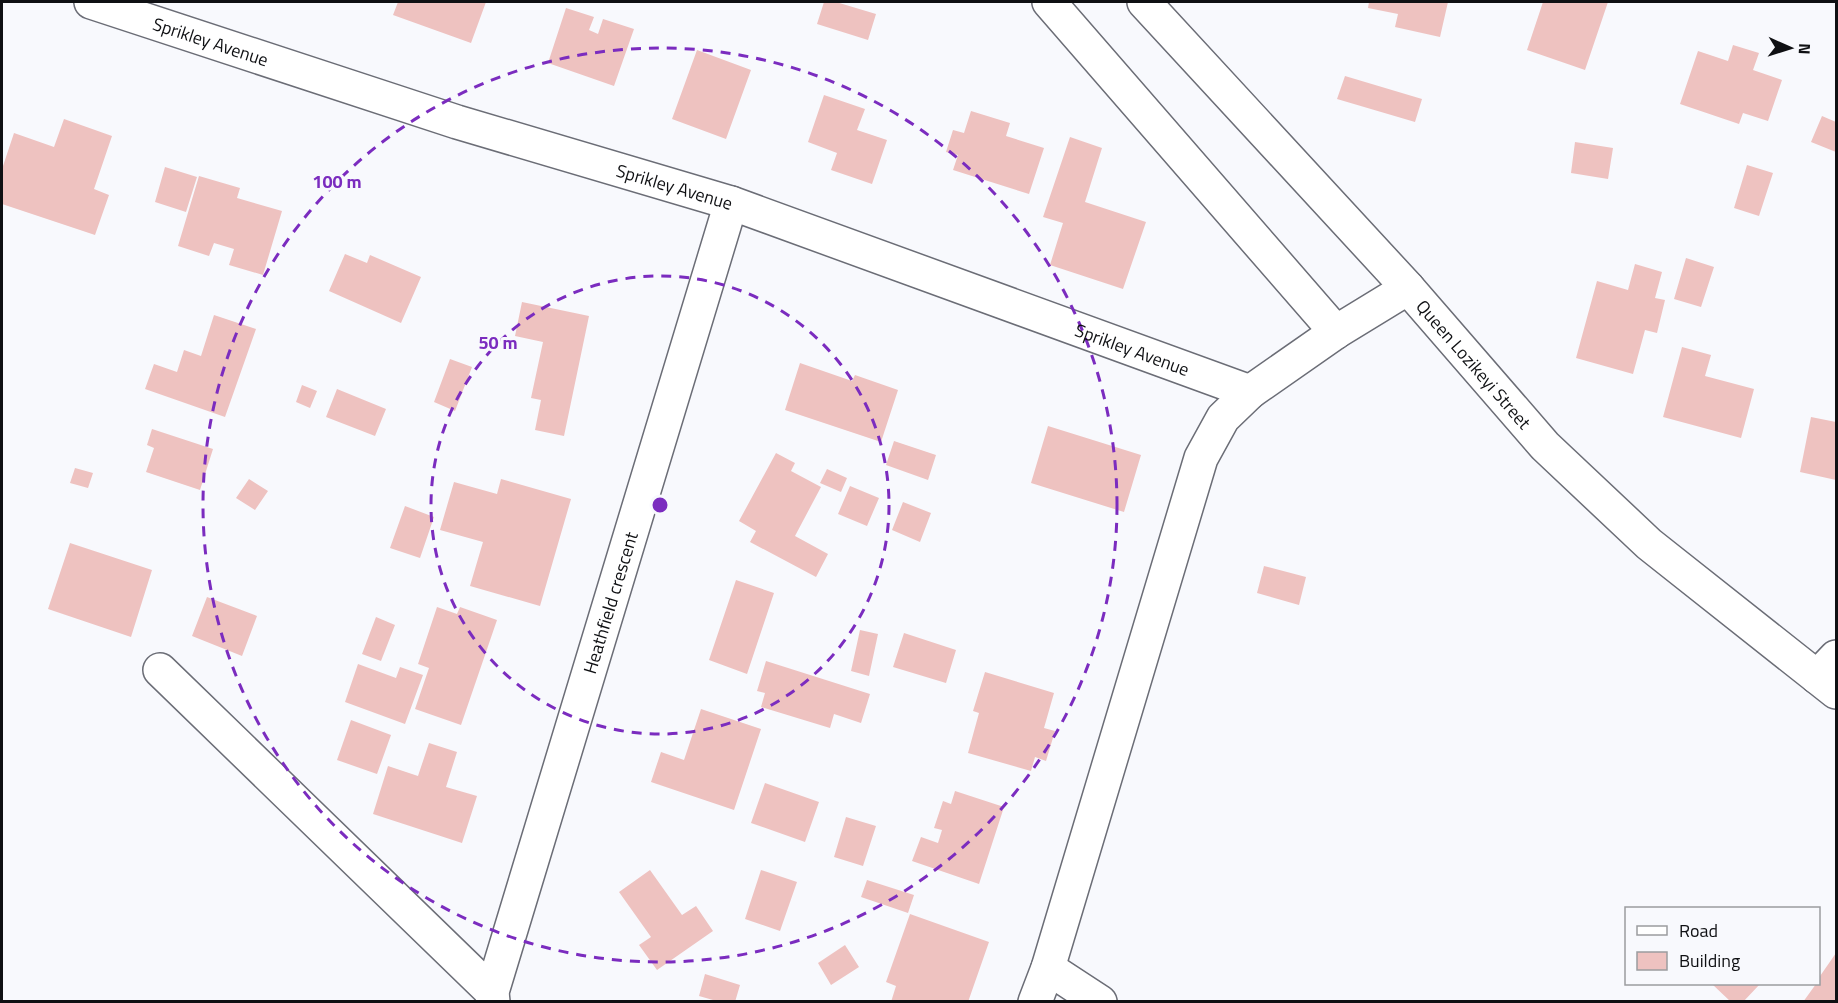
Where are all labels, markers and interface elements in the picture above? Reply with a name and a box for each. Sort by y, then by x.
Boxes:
street label: Sprikley Avenue [149,10,272,73]
north arrow [1760,18,1820,78]
text: N [1793,43,1817,55]
street label: Sprikley Avenue [613,156,736,216]
text: 100 m [312,168,362,195]
street label: Queen Lozikeyi Street [1410,293,1538,435]
street label: Sprikley Avenue [1071,316,1193,382]
text: 50 m [478,329,518,356]
centre of rings [650,495,670,515]
street label: Heathfield crescent [576,528,644,677]
legend [1625,907,1820,985]
text: Road [1679,917,1718,944]
text: Building [1679,947,1740,974]

